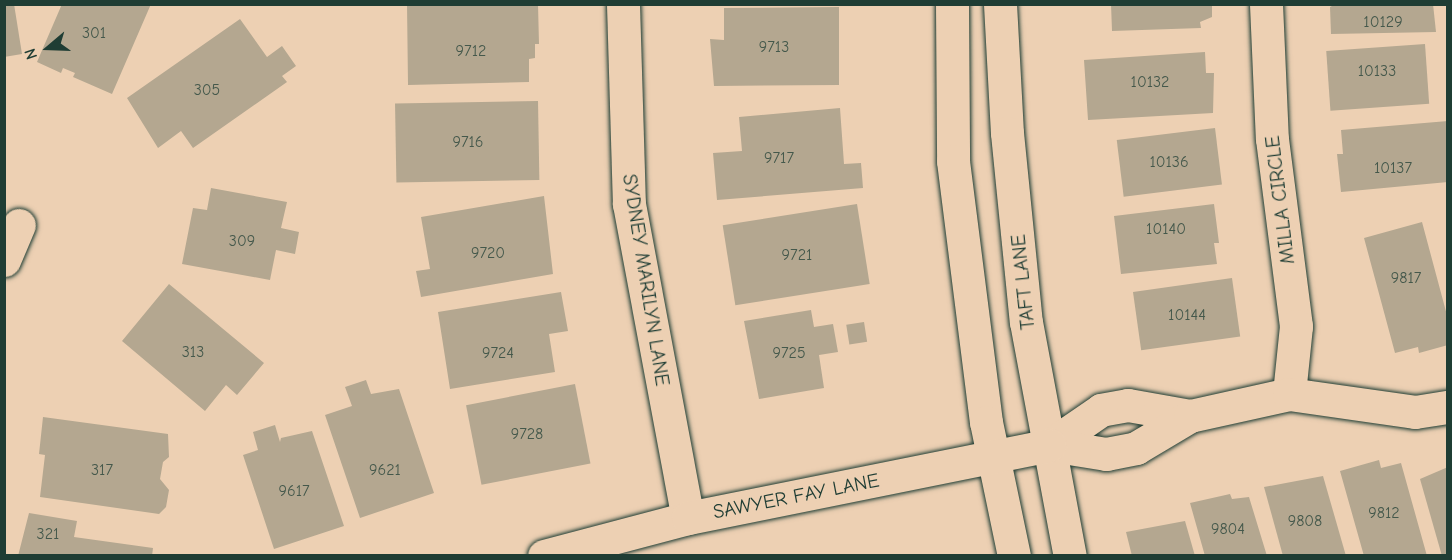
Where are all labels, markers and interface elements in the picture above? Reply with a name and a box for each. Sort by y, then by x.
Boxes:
house number: 10129 [1363,12,1403,32]
north arrow [18,18,78,78]
house number: 301 [82,23,106,43]
house number: 9713 [759,37,789,57]
house number: 9712 [456,41,486,61]
text: N [21,46,41,62]
house number: 10133 [1358,61,1396,81]
house number: 10132 [1131,72,1169,92]
house number: 305 [194,80,220,100]
house number: 9716 [452,132,484,152]
street label: MILLA CIRCLE [1260,134,1300,266]
house number: 9717 [764,148,794,168]
house number: 10136 [1149,152,1189,172]
house number: 10137 [1374,158,1412,178]
street label: SYDNEY MARILYN LANE [617,172,675,388]
house number: 10140 [1146,219,1186,239]
house number: 309 [229,231,255,251]
street label: TAFT LANE [1006,233,1040,331]
house number: 9720 [471,243,505,263]
house number: 9721 [782,245,812,265]
house number: 9817 [1391,268,1421,288]
house number: 10144 [1168,305,1206,325]
house number: 313 [182,342,204,362]
house number: 9724 [482,343,514,363]
house number: 9725 [772,343,806,363]
house number: 9728 [511,424,543,444]
house number: 317 [91,460,113,480]
house number: 9621 [369,460,401,480]
street label: SAWYER FAY LANE [711,468,881,524]
house number: 9617 [278,481,310,501]
house number: 9812 [1368,503,1400,523]
house number: 9808 [1288,511,1322,531]
house number: 9804 [1211,519,1245,539]
house number: 321 [37,524,59,544]

